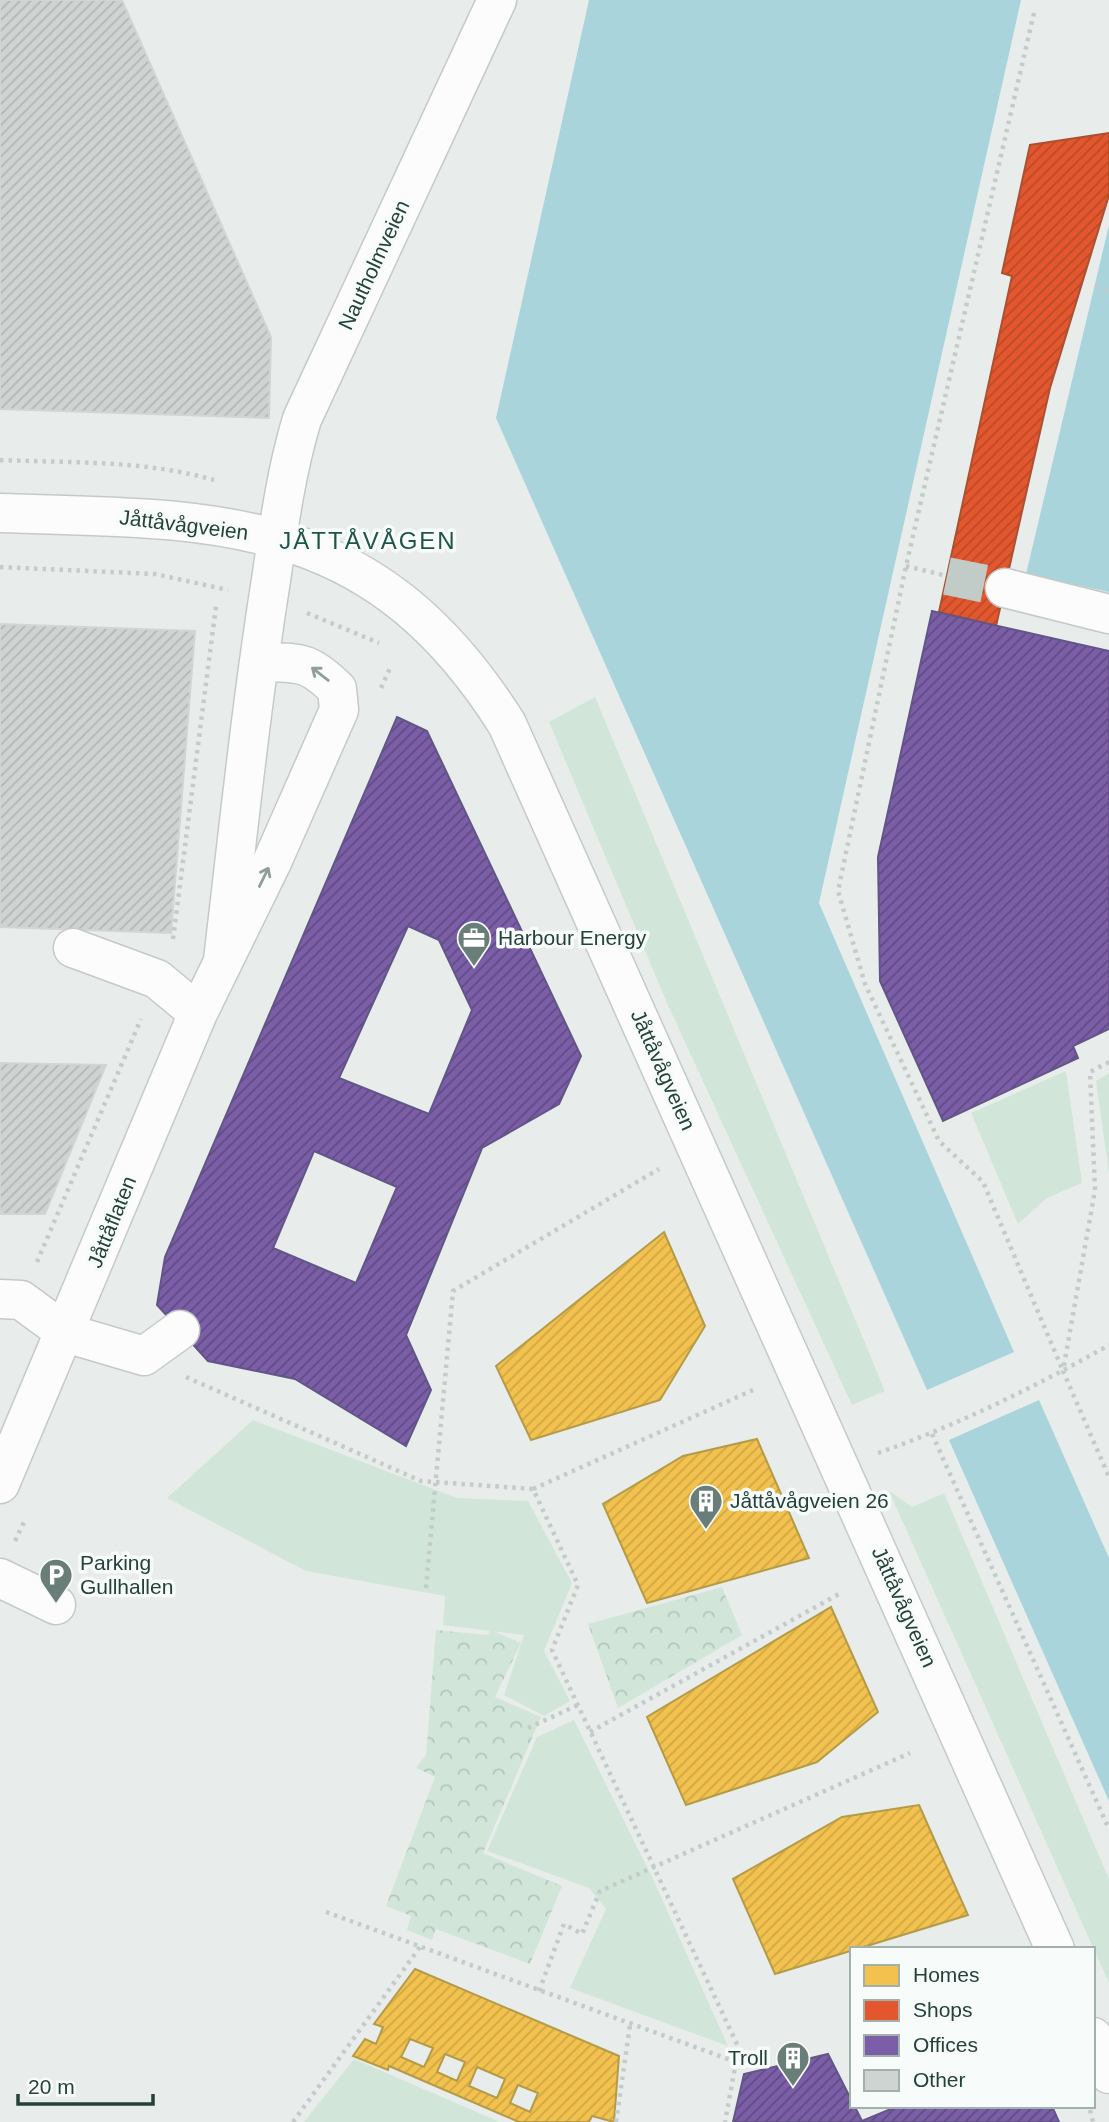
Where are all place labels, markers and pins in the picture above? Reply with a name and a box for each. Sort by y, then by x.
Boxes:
office icon: Harbour Energy [455,919,493,968]
place label: Harbour Energy [498,926,647,949]
building icon: Jåttåvågveien 26 [687,1482,725,1531]
place label: Jåttåvågveien 26 [730,1489,889,1512]
place label: Parking Gullhallen [80,1551,173,1598]
parking icon: Parking Gullhallen [37,1556,75,1605]
building icon: Troll [774,2039,812,2088]
place label: Troll [728,2046,768,2069]

